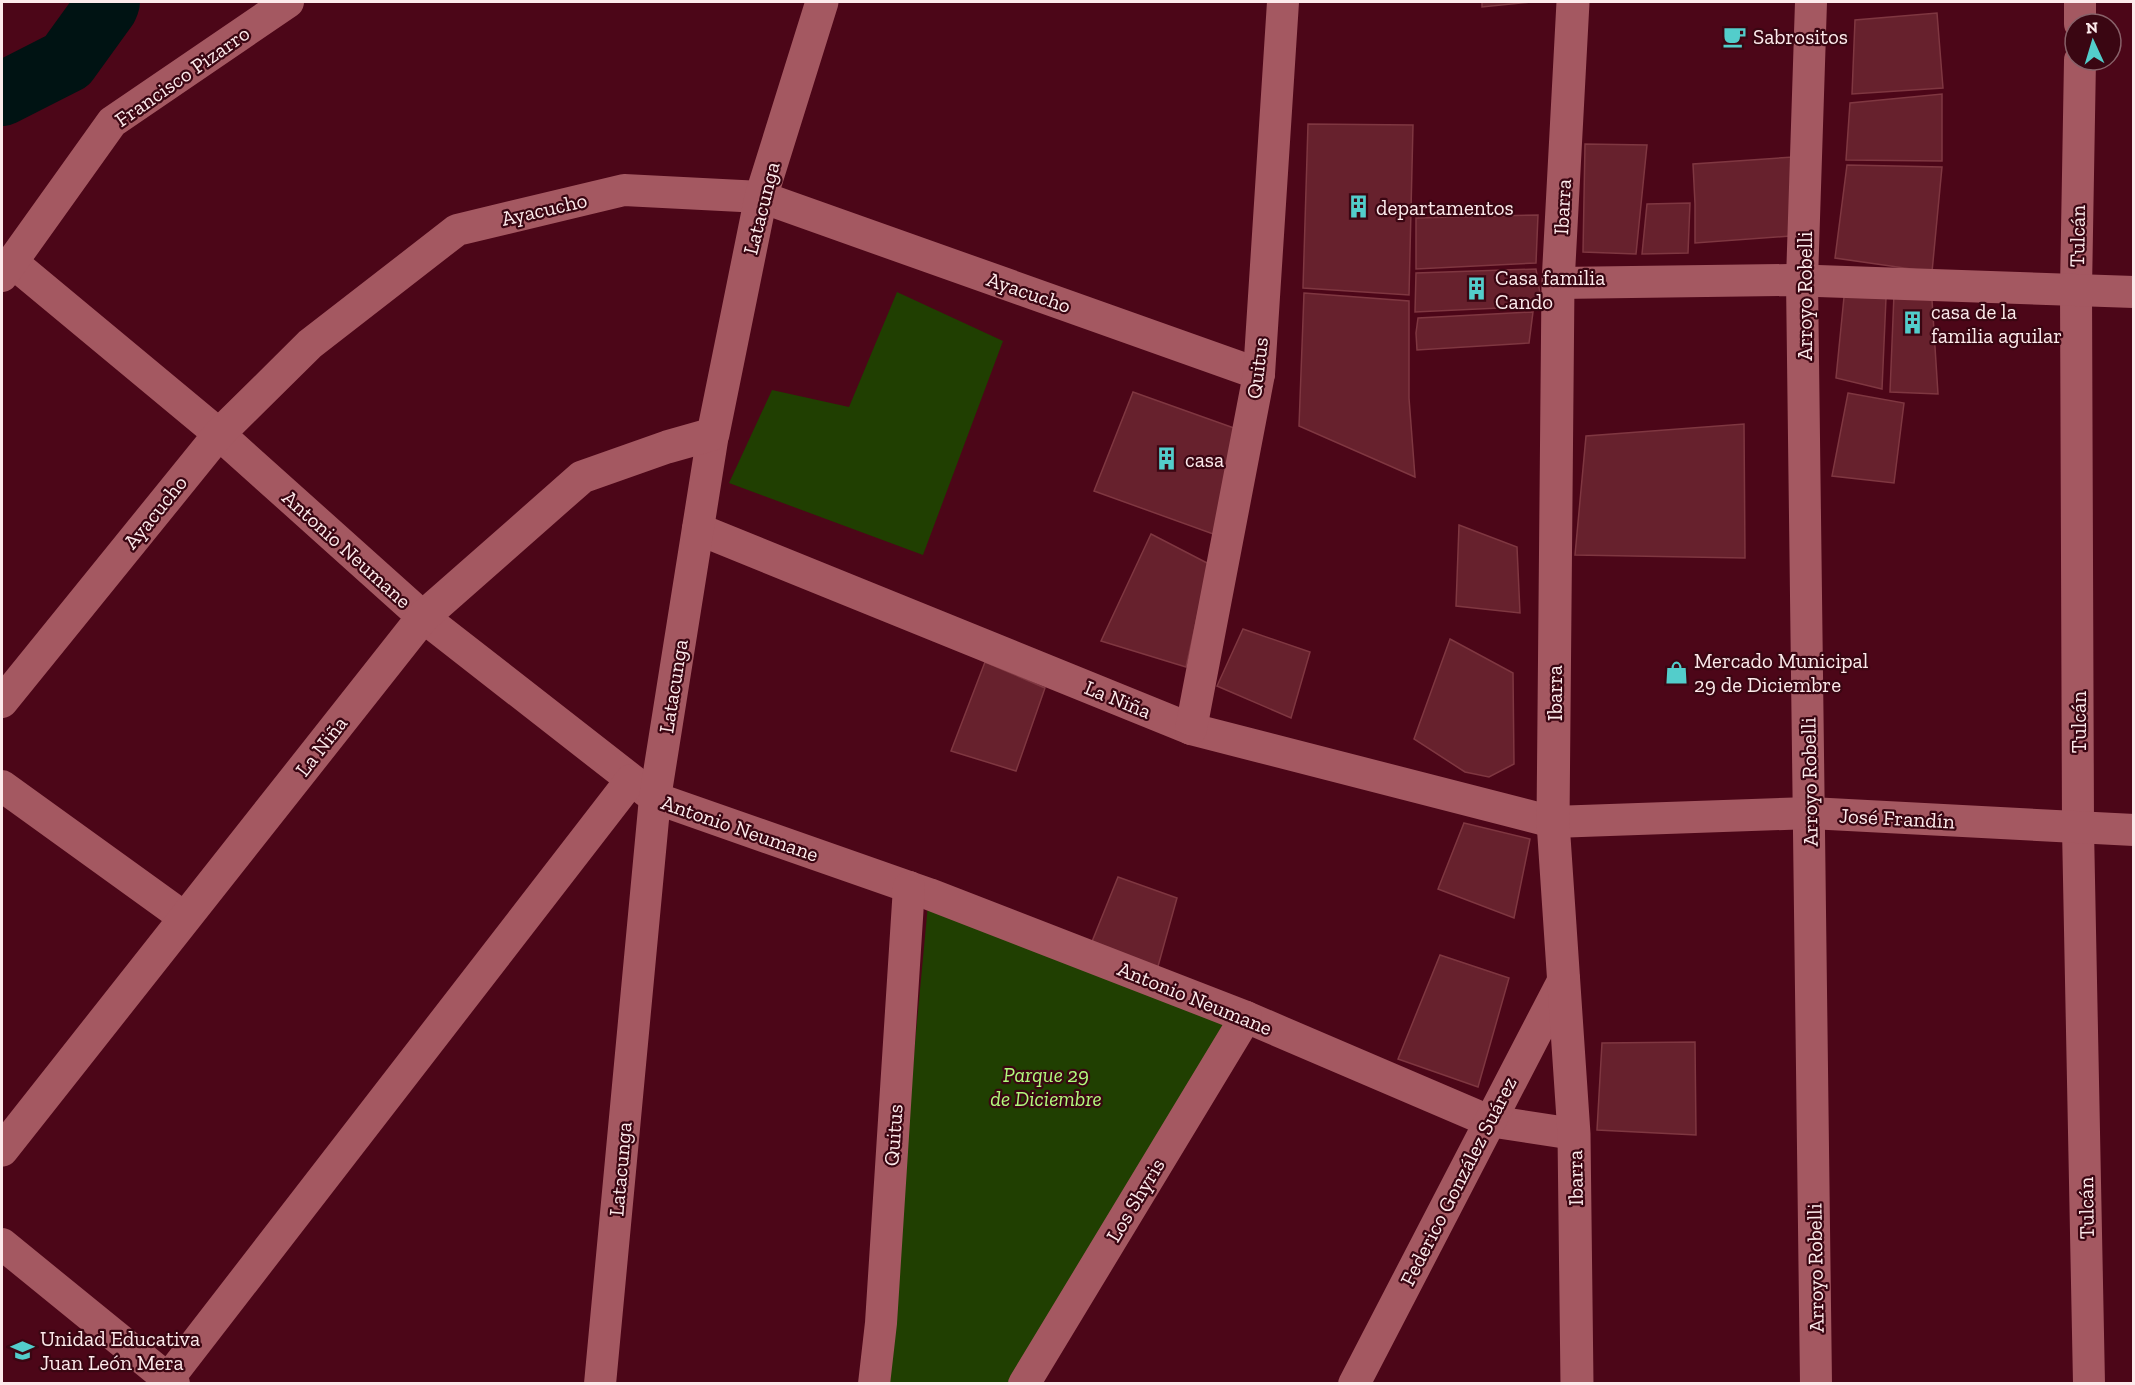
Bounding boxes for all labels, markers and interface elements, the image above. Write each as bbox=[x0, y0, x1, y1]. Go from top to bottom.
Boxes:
north arrow bbox=[2063, 12, 2123, 72]
text: N bbox=[2085, 18, 2099, 37]
street label: Francisco Pizarro bbox=[110, 20, 254, 132]
cafe icon: Sabrositos bbox=[1722, 23, 1748, 49]
place label: Sabrositos bbox=[1753, 24, 1848, 49]
street label: Latacunga bbox=[737, 159, 785, 257]
street label: Ibarra bbox=[1548, 178, 1576, 236]
street label: Ayacucho bbox=[499, 187, 589, 231]
building icon: departamentos bbox=[1345, 194, 1371, 220]
place label: departamentos bbox=[1376, 195, 1514, 220]
street label: Tulcán bbox=[2064, 205, 2090, 267]
street label: Arroyo Robelli bbox=[1792, 231, 1817, 361]
place label: Casa familia Cando bbox=[1495, 265, 1605, 314]
street label: Ayacucho bbox=[984, 266, 1074, 318]
building icon: Casa familia Cando bbox=[1464, 276, 1490, 302]
place label: casa de la familia aguilar bbox=[1931, 299, 2062, 348]
building icon: casa de la familia aguilar bbox=[1900, 310, 1926, 336]
street label: Quitus bbox=[1241, 336, 1273, 400]
building icon: casa bbox=[1154, 446, 1180, 472]
place label: casa bbox=[1185, 447, 1224, 472]
street label: Ayacucho bbox=[118, 470, 192, 554]
street label: Antonio Neumane bbox=[278, 485, 417, 613]
street label: Latacunga bbox=[653, 637, 693, 735]
place label: Mercado Municipal 29 de Diciembre bbox=[1694, 648, 1869, 697]
shop icon: Mercado Municipal 29 de Diciembre bbox=[1663, 659, 1689, 685]
street label: Ibarra bbox=[1542, 665, 1567, 721]
street label: La Niña bbox=[1081, 674, 1155, 724]
street label: Tulcán bbox=[2066, 691, 2091, 753]
street label: La Niña bbox=[290, 711, 352, 781]
street label: Arroyo Robelli bbox=[1795, 717, 1823, 847]
street label: Antonio Neumane bbox=[658, 789, 822, 867]
street label: José Frandín bbox=[1839, 802, 1955, 834]
street label: Antonio Neumane bbox=[1114, 956, 1276, 1040]
park label: Parque 29 de Diciembre bbox=[990, 1062, 1102, 1111]
street label: Federico González Suárez bbox=[1394, 1072, 1522, 1290]
street label: Quitus bbox=[878, 1103, 908, 1167]
street label: Latacunga bbox=[603, 1121, 637, 1217]
street label: Ibarra bbox=[1562, 1150, 1588, 1206]
street label: Los Shyris bbox=[1100, 1154, 1170, 1246]
street label: Tulcán bbox=[2073, 1177, 2099, 1239]
street label: Arroyo Robelli bbox=[1801, 1203, 1829, 1333]
place label: Unidad Educativa Juan León Mera bbox=[40, 1326, 200, 1375]
school or university icon: Unidad Educativa Juan León Mera bbox=[9, 1337, 35, 1363]

